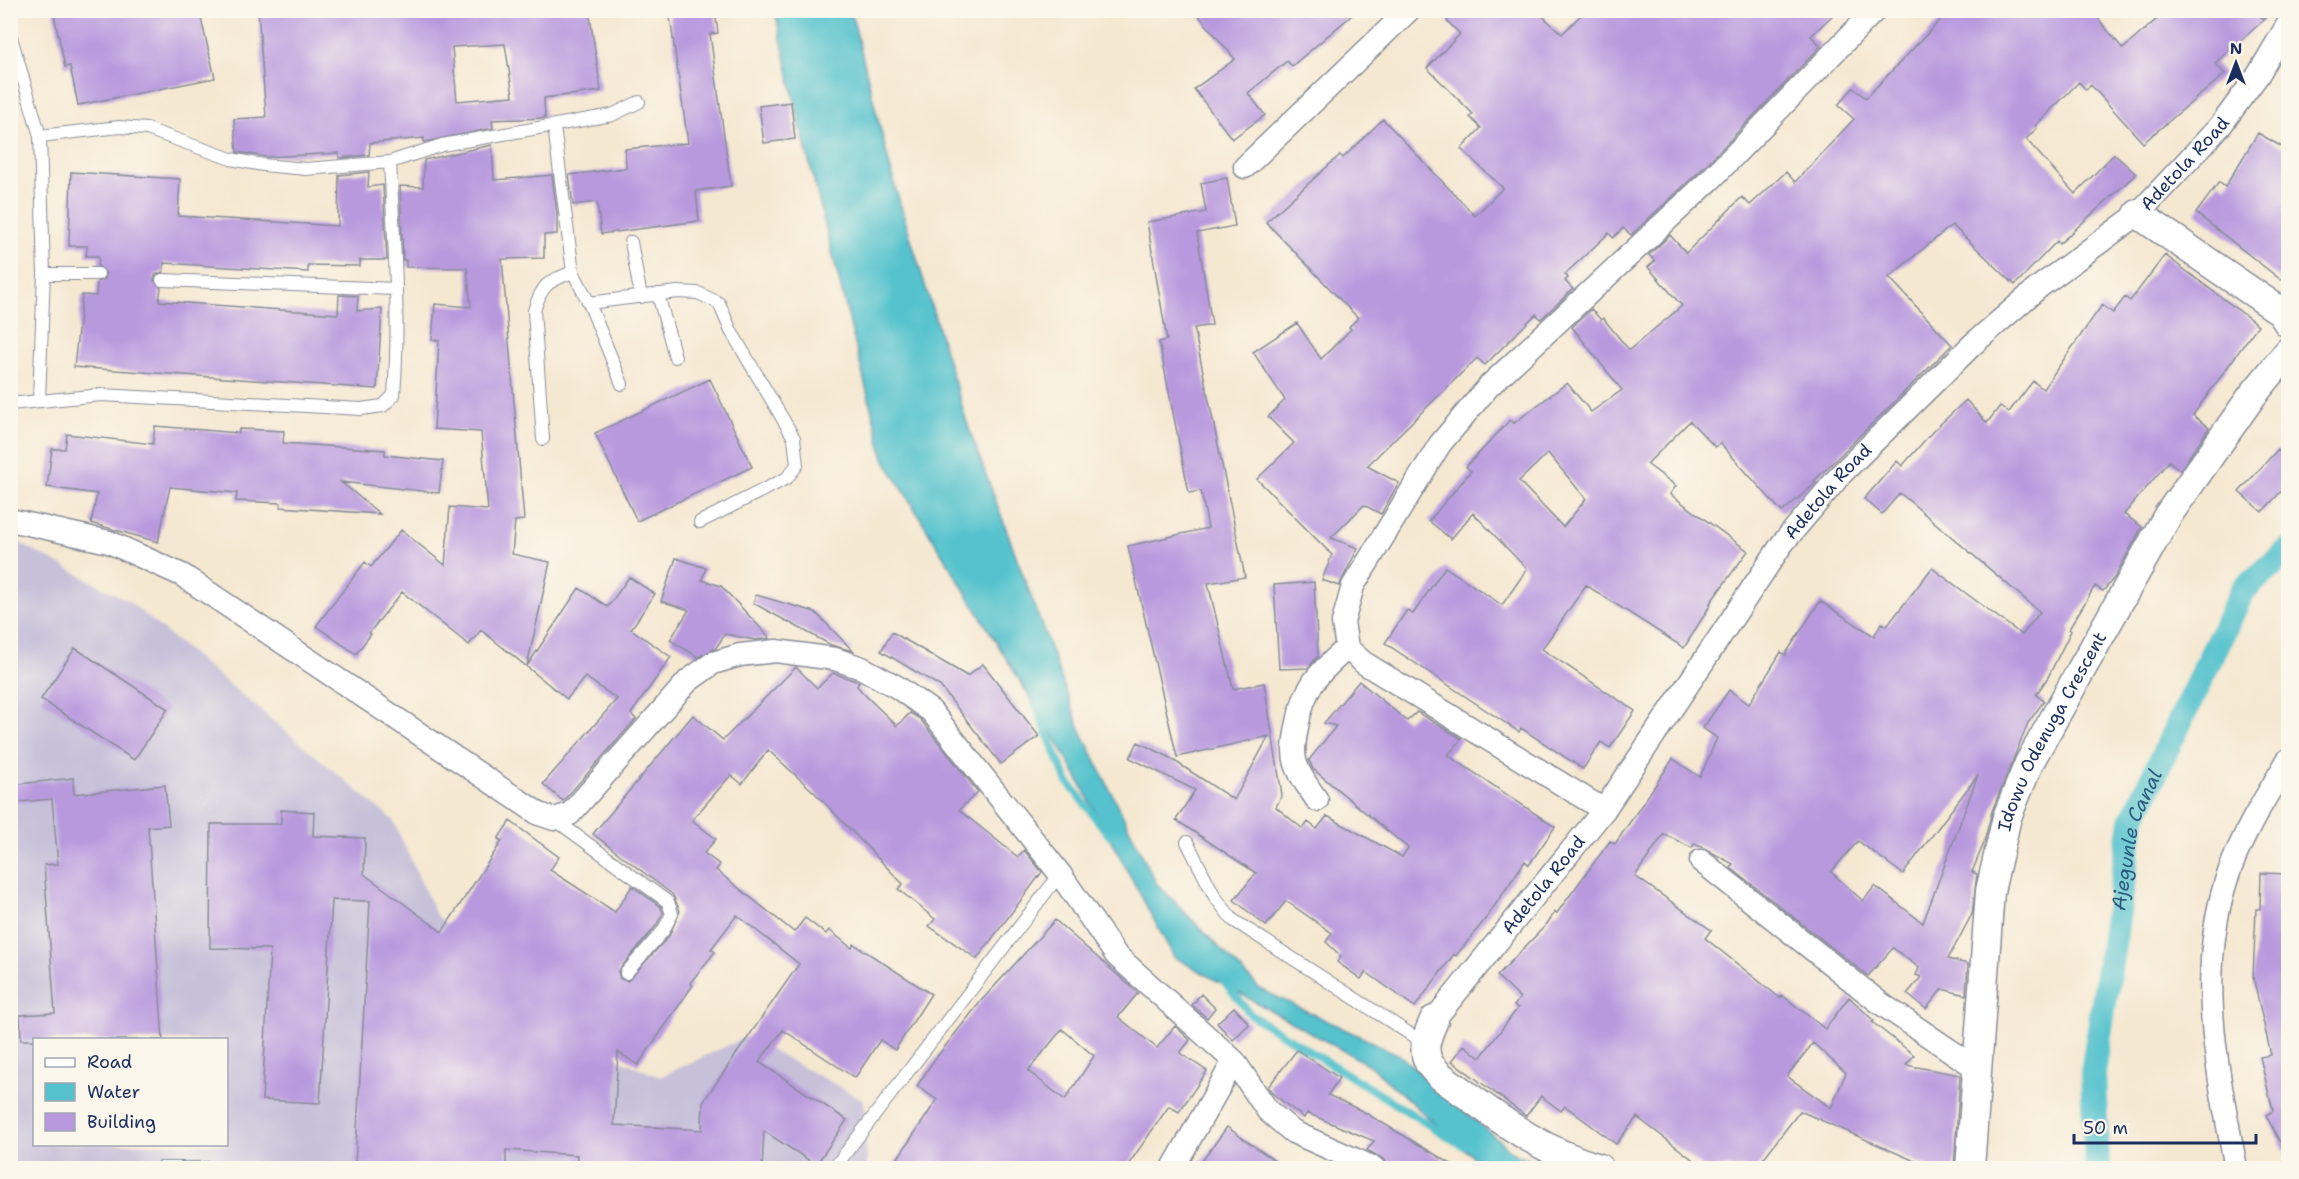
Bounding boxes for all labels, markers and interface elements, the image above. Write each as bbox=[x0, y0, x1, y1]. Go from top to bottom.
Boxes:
north arrow bbox=[2206, 33, 2266, 93]
text: N bbox=[2230, 38, 2242, 59]
street label: Adetola Road bbox=[2135, 112, 2235, 216]
street label: Adetola Road bbox=[1779, 438, 1877, 544]
street label: Idowu Odenuga Crescent bbox=[1992, 627, 2112, 834]
water label: Ajegunle Canal bbox=[2105, 765, 2168, 912]
street label: Adetola Road bbox=[1496, 830, 1591, 939]
legend bbox=[33, 1038, 228, 1146]
text: Road bbox=[87, 1050, 132, 1074]
text: Water bbox=[87, 1080, 140, 1104]
scale bar bbox=[2074, 1107, 2256, 1145]
text: Building bbox=[87, 1110, 156, 1134]
text: 50 m bbox=[2083, 1116, 2128, 1140]

